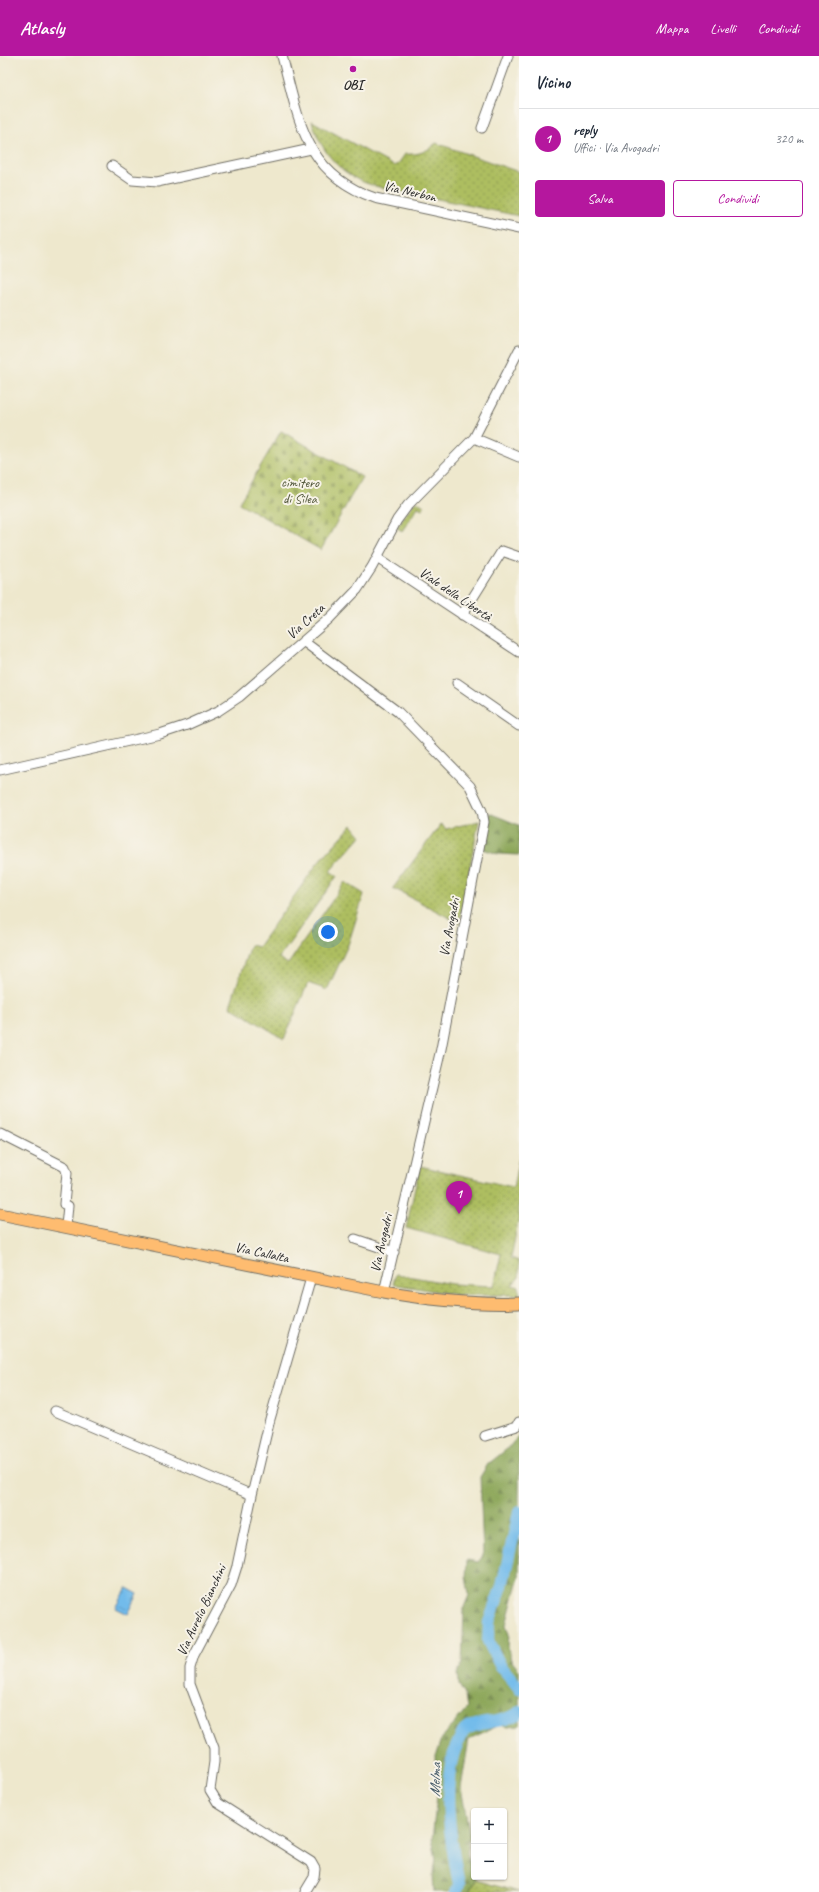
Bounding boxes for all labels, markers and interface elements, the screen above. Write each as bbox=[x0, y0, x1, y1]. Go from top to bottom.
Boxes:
text: Atlasly bbox=[20, 16, 64, 40]
text: Mappa bbox=[656, 20, 688, 37]
text: Livelli bbox=[710, 20, 736, 37]
text: Condividi bbox=[758, 20, 799, 37]
marker: OBI bbox=[348, 64, 358, 74]
text: Vicino bbox=[535, 72, 570, 93]
place label: OBI bbox=[343, 76, 366, 93]
text: reply bbox=[573, 121, 597, 140]
text: 1 bbox=[545, 131, 551, 147]
text: 320 m bbox=[775, 131, 803, 147]
text: Uffici · Via Avogadri bbox=[573, 140, 659, 156]
street label: Via Nerbon bbox=[382, 177, 438, 206]
button: Salva bbox=[535, 180, 665, 217]
button: Condividi bbox=[673, 180, 803, 217]
park label: cimitero di Silea bbox=[281, 474, 320, 507]
street label: Viale della Libertà bbox=[416, 564, 496, 625]
street label: Via Creta bbox=[283, 599, 329, 643]
street label: Via Avogadri bbox=[435, 894, 464, 958]
your location bbox=[318, 922, 338, 942]
pin: 1 bbox=[446, 1181, 472, 1214]
street label: Via Avogadri bbox=[367, 1210, 397, 1274]
street label: Via Callalta bbox=[234, 1239, 292, 1267]
street label: Via Aurelio Bianchini bbox=[173, 1560, 231, 1658]
water label: Melma bbox=[425, 1761, 446, 1797]
map controls bbox=[471, 1808, 507, 1880]
button: + bbox=[471, 1808, 507, 1844]
button: − bbox=[471, 1844, 507, 1880]

